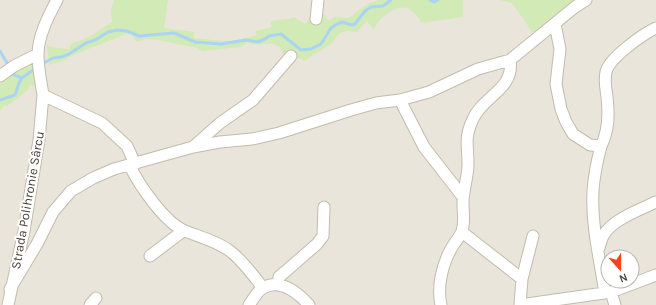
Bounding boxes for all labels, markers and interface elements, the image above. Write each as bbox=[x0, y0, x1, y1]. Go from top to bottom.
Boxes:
street label: Strada Polihronie Sârcu bbox=[8, 130, 47, 270]
north arrow bbox=[600, 249, 640, 289]
text: N bbox=[617, 270, 629, 285]

